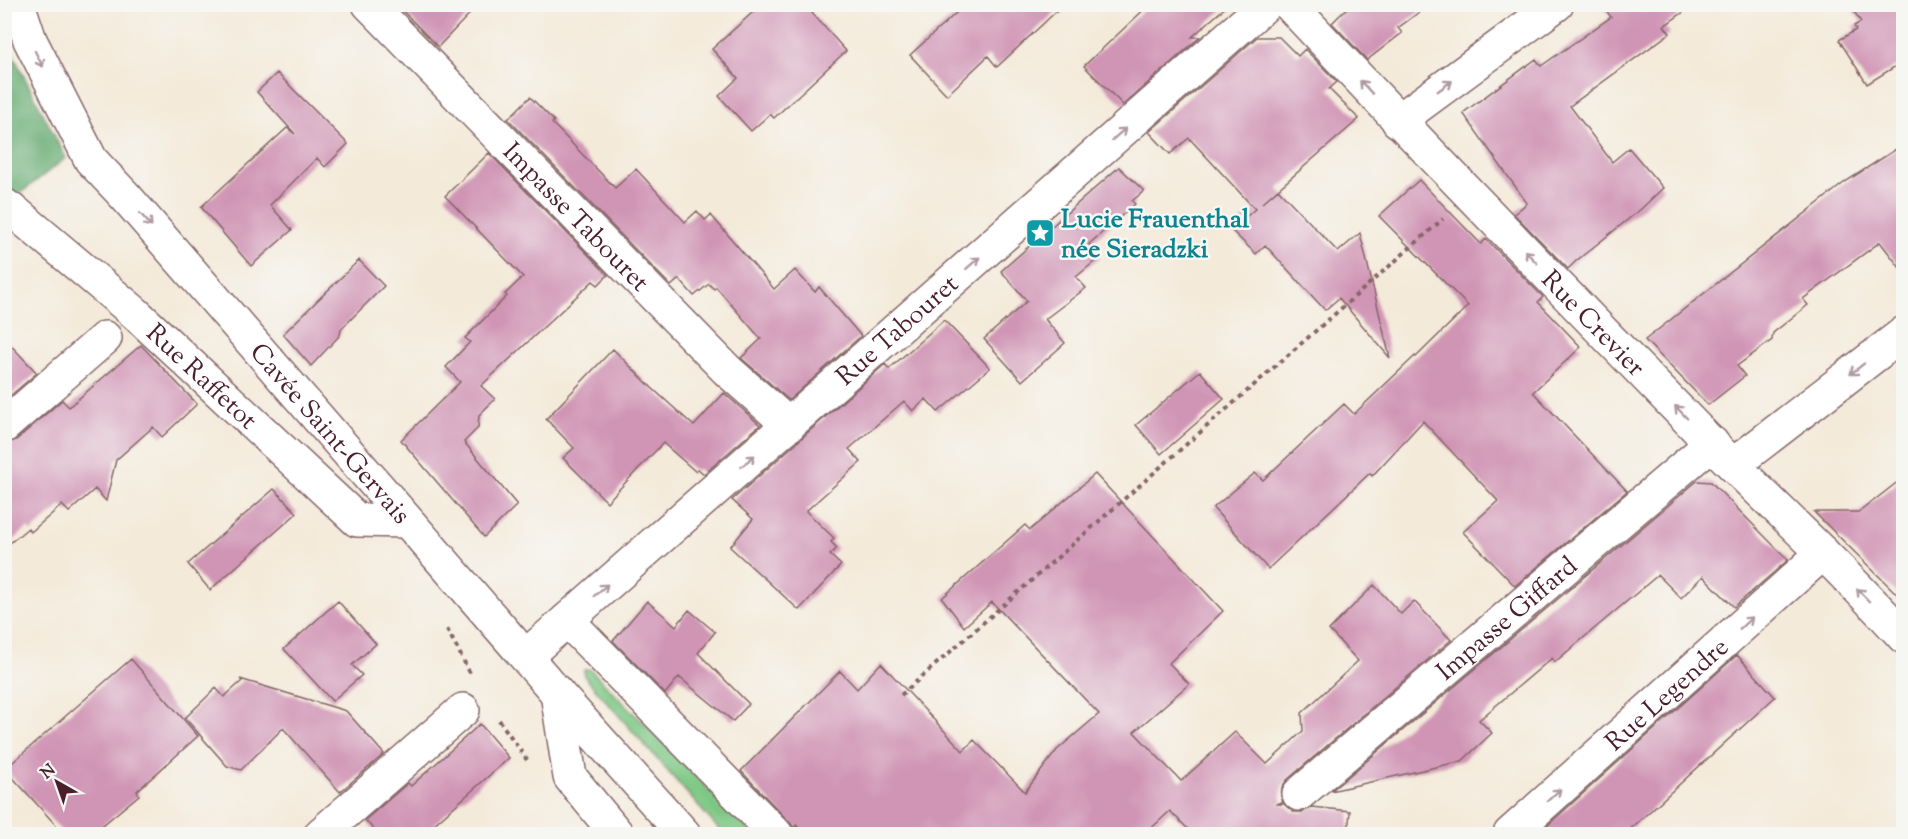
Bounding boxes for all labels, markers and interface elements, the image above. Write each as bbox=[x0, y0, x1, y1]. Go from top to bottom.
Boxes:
one-way arrow bbox=[33, 50, 45, 67]
one-way arrow bbox=[1359, 79, 1373, 94]
one-way arrow bbox=[1437, 80, 1453, 93]
one-way arrow bbox=[1111, 127, 1126, 141]
street label: Impasse Tabouret bbox=[493, 135, 657, 301]
place label: Lucie Frauenthal née Sieradzki bbox=[1061, 202, 1250, 269]
one-way arrow bbox=[139, 212, 153, 227]
place icon: Lucie Frauenthal née Sieradzki bbox=[1024, 217, 1056, 249]
one-way arrow bbox=[1524, 249, 1538, 264]
one-way arrow bbox=[965, 256, 980, 270]
street label: Rue Crevier bbox=[1532, 263, 1653, 386]
street label: Rue Tabouret bbox=[829, 267, 968, 396]
street label: Rue Raffetot bbox=[137, 316, 265, 439]
street label: Cavée Saint-Gervais bbox=[240, 336, 418, 533]
one-way arrow bbox=[1850, 363, 1866, 376]
one-way arrow bbox=[1674, 404, 1689, 419]
one-way arrow bbox=[740, 454, 755, 468]
street label: Impasse Giffard bbox=[1429, 549, 1587, 690]
one-way arrow bbox=[593, 583, 608, 597]
one-way arrow bbox=[1856, 587, 1870, 602]
one-way arrow bbox=[1738, 616, 1753, 630]
street label: Rue Legendre bbox=[1598, 630, 1738, 761]
north arrow bbox=[27, 752, 87, 812]
text: N bbox=[37, 759, 61, 785]
one-way arrow bbox=[1546, 788, 1561, 802]

